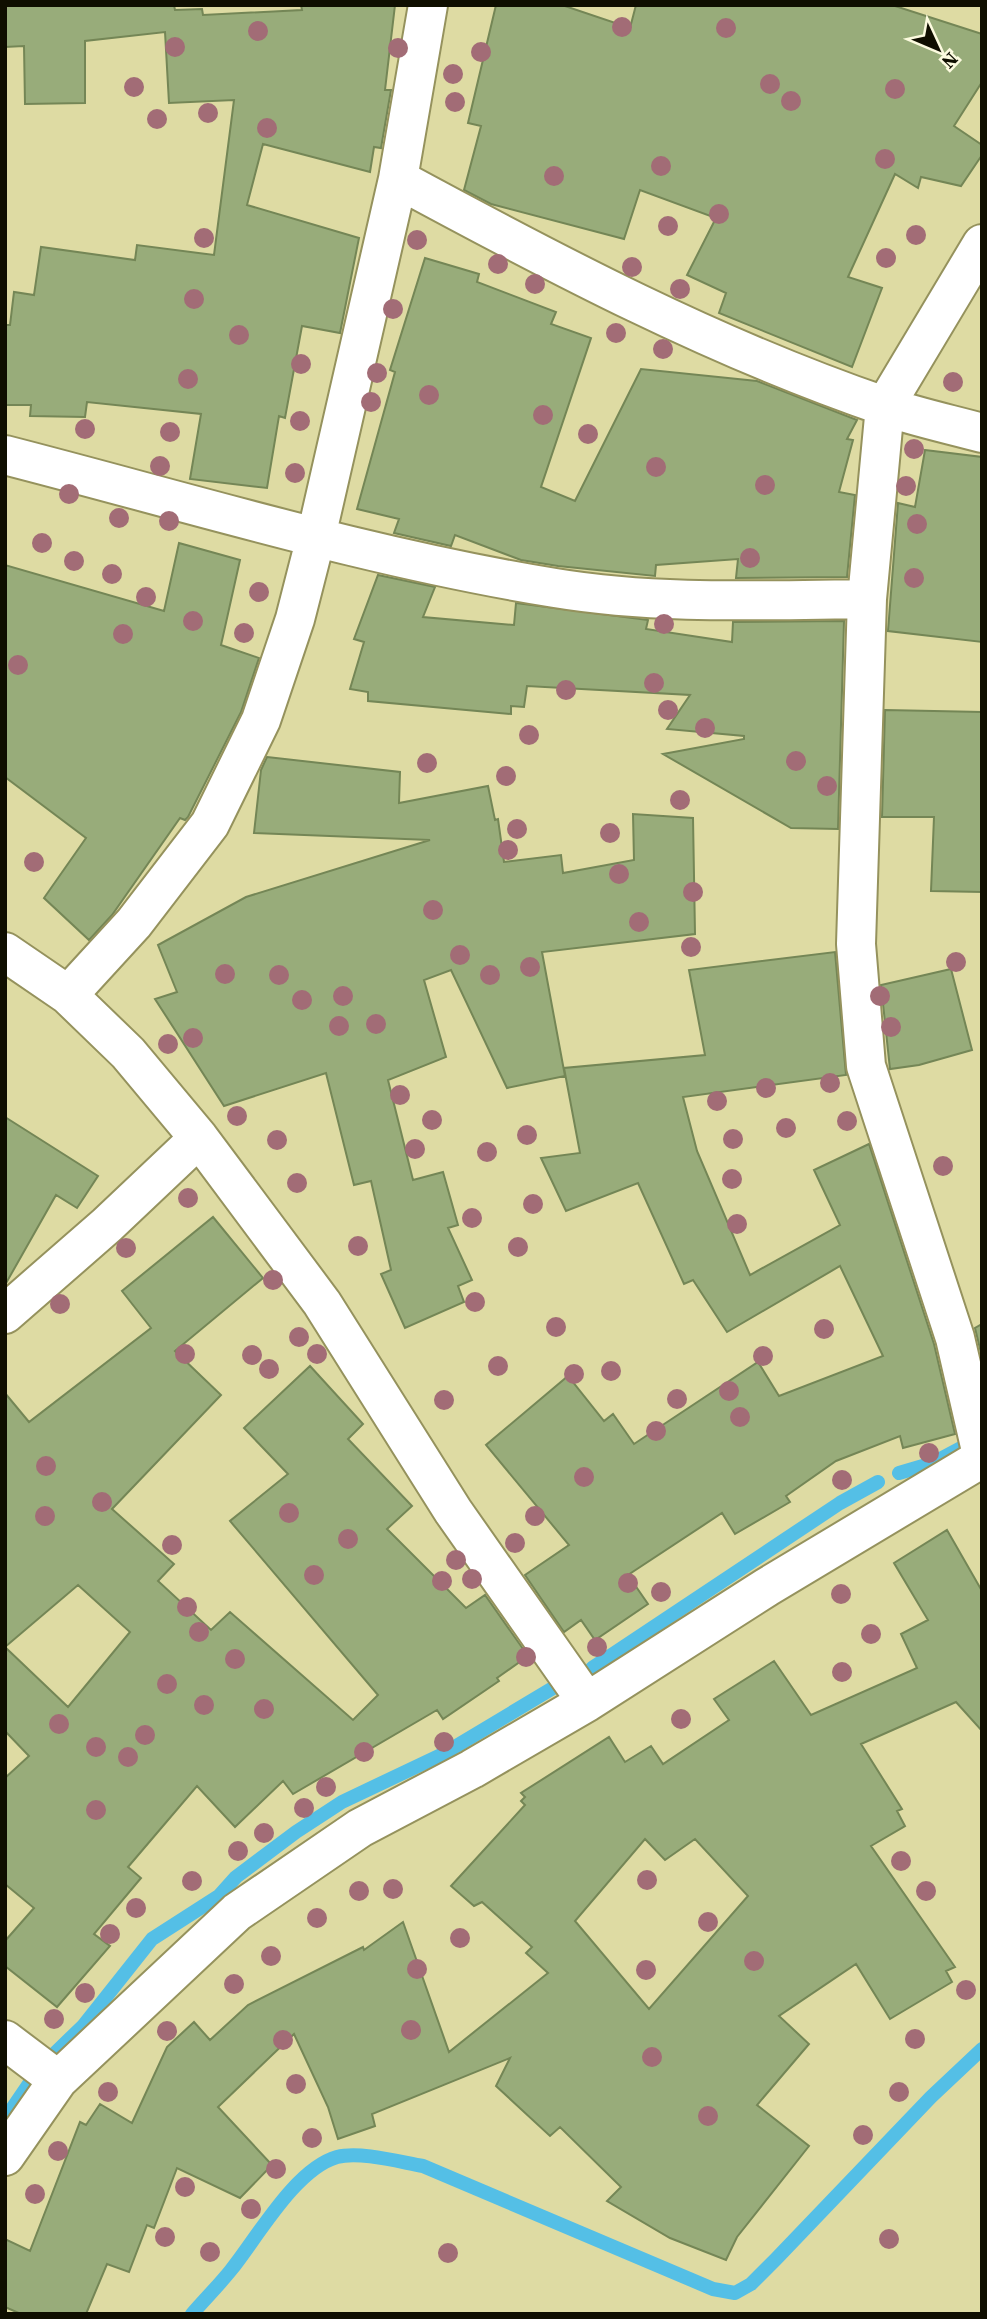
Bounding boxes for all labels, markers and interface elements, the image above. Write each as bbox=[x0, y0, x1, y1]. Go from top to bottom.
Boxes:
north arrow bbox=[903, 14, 973, 84]
text: N bbox=[936, 47, 964, 75]

